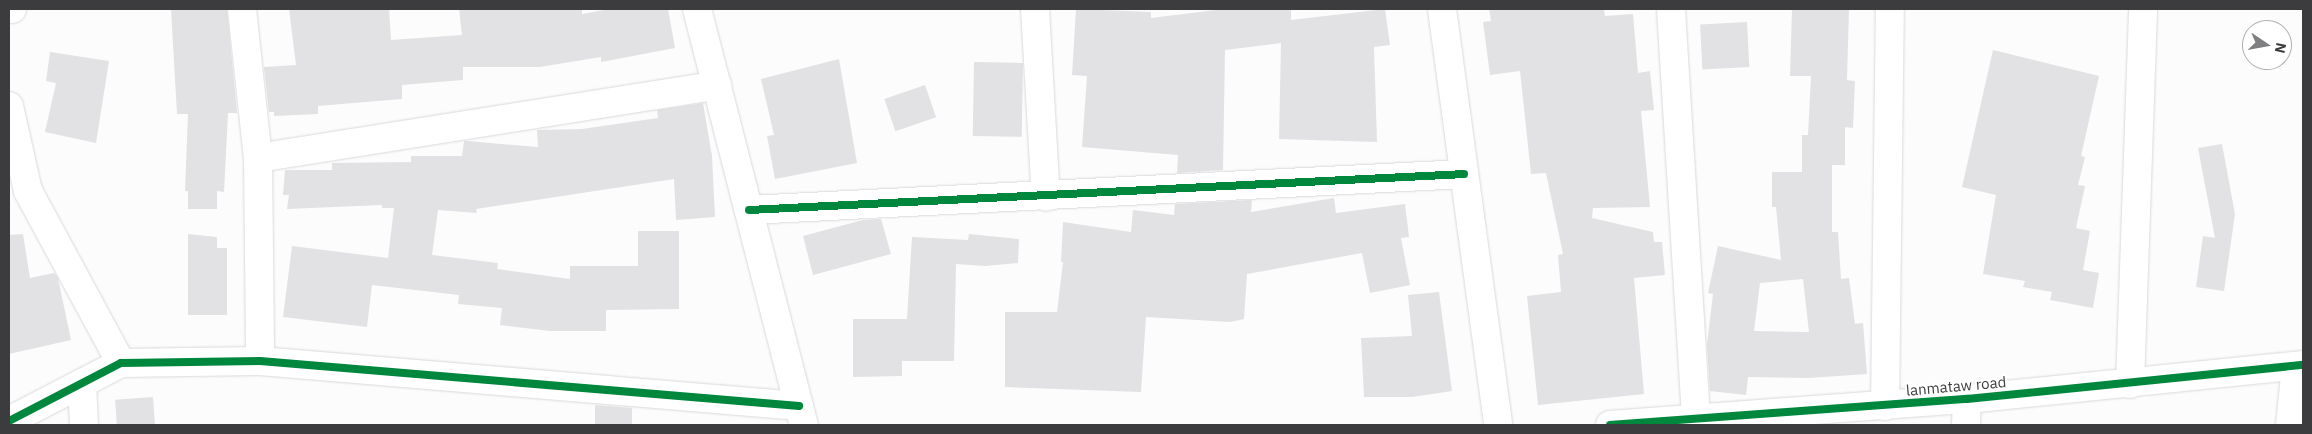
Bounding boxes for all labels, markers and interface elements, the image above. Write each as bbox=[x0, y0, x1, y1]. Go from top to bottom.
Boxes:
north arrow bbox=[2242, 20, 2292, 70]
text: N bbox=[2271, 41, 2291, 55]
street label: lanmataw road bbox=[1905, 373, 2007, 399]

